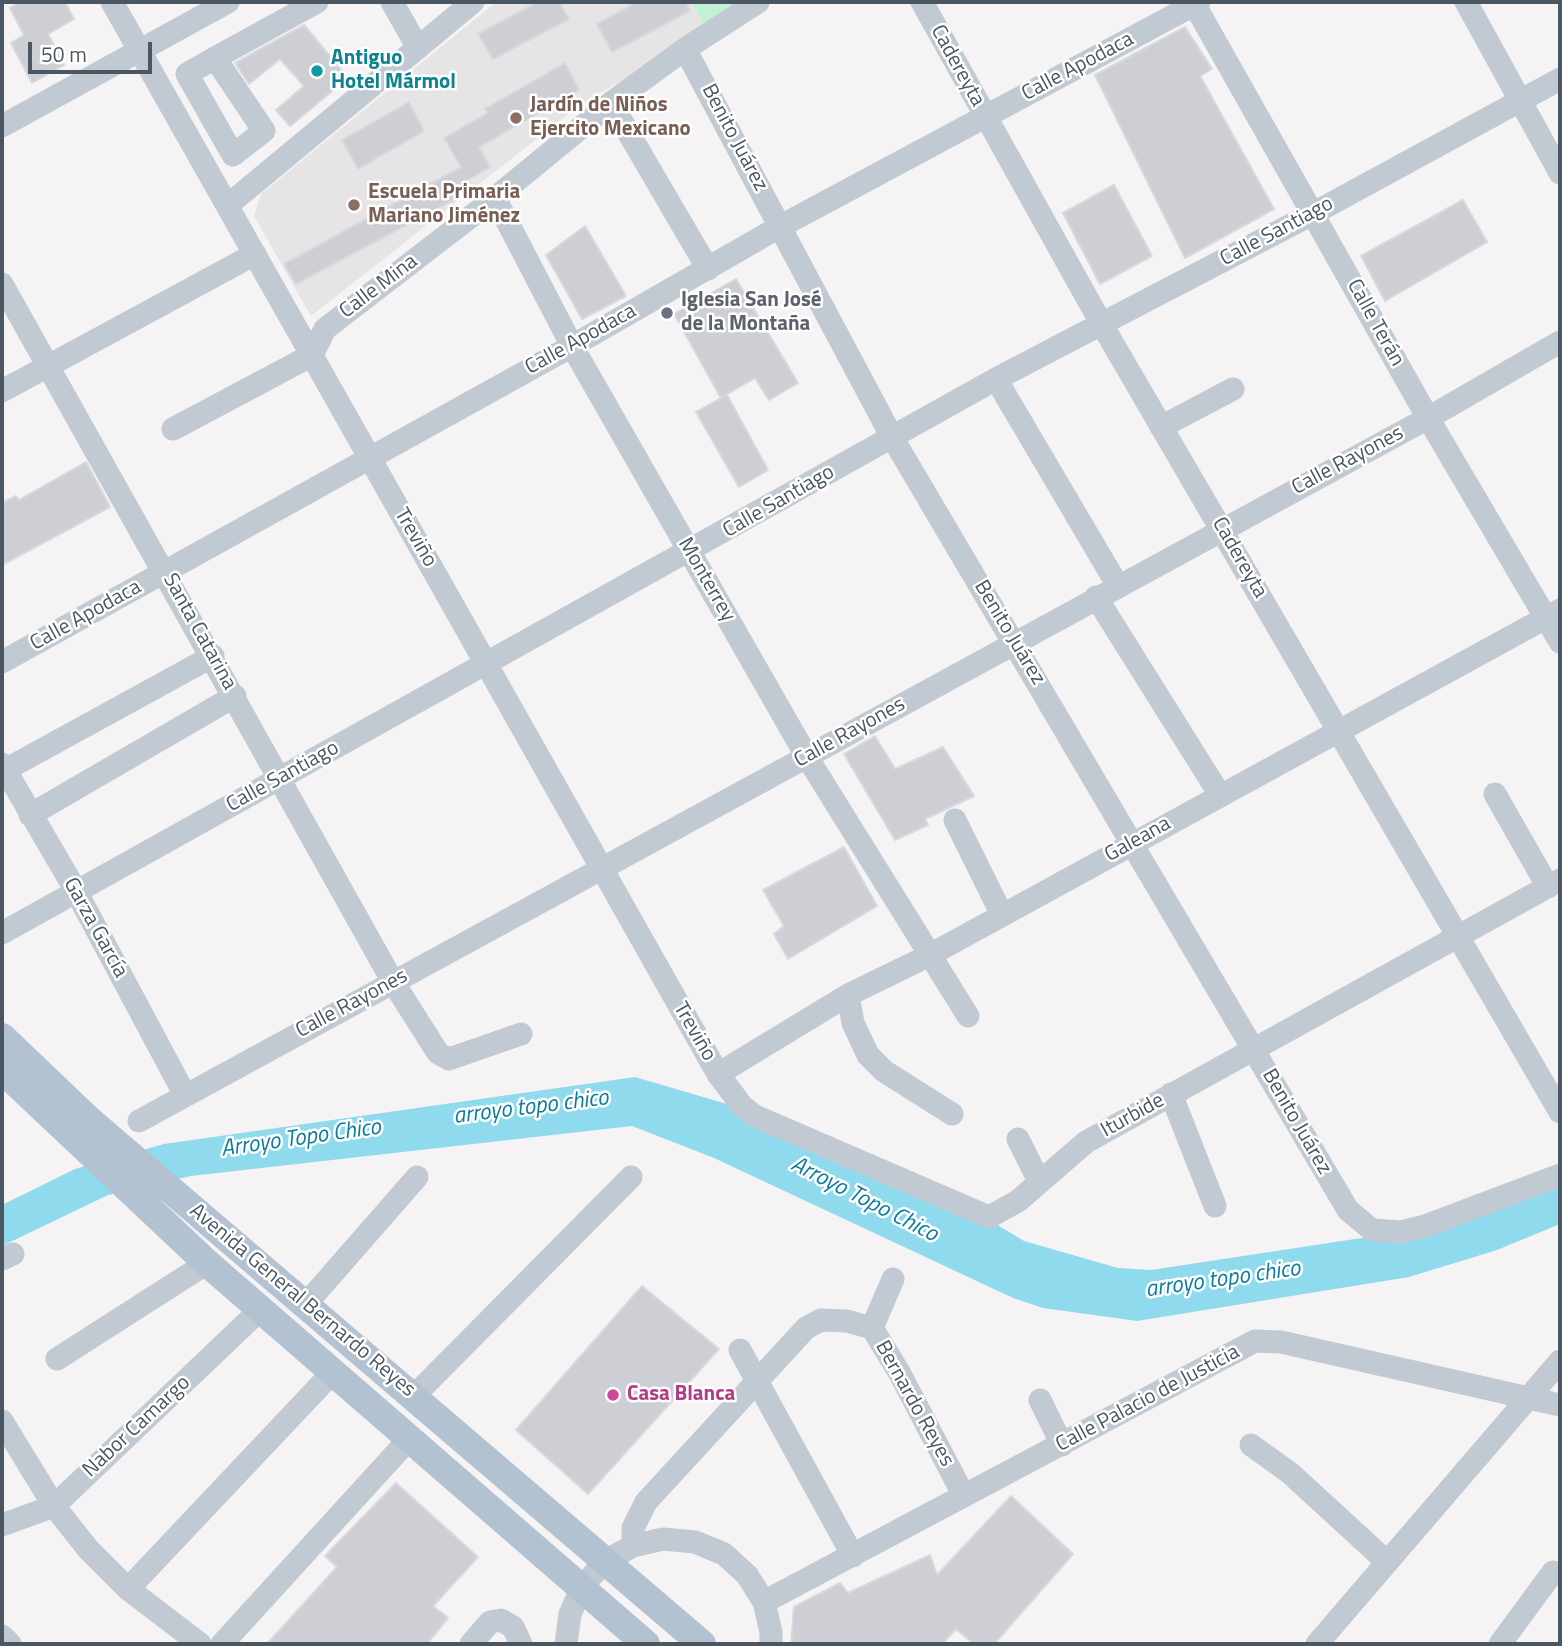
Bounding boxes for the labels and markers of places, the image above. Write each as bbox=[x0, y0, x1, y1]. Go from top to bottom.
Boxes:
place label: Antiguo Hotel Mármol bbox=[331, 46, 456, 96]
marker: Antiguo Hotel Mármol bbox=[309, 63, 325, 79]
place label: Jardín de Niños Ejercito Mexicano bbox=[530, 93, 691, 143]
marker: Jardín de Niños Ejercito Mexicano bbox=[508, 110, 524, 126]
place label: Escuela Primaria Mariano Jiménez bbox=[368, 180, 520, 230]
marker: Escuela Primaria Mariano Jiménez bbox=[346, 197, 362, 213]
place label: Iglesia San José de la Montaña bbox=[681, 288, 822, 338]
marker: Iglesia San José de la Montaña bbox=[659, 305, 675, 321]
place label: Casa Blanca bbox=[627, 1382, 735, 1408]
marker: Casa Blanca bbox=[605, 1387, 621, 1403]

